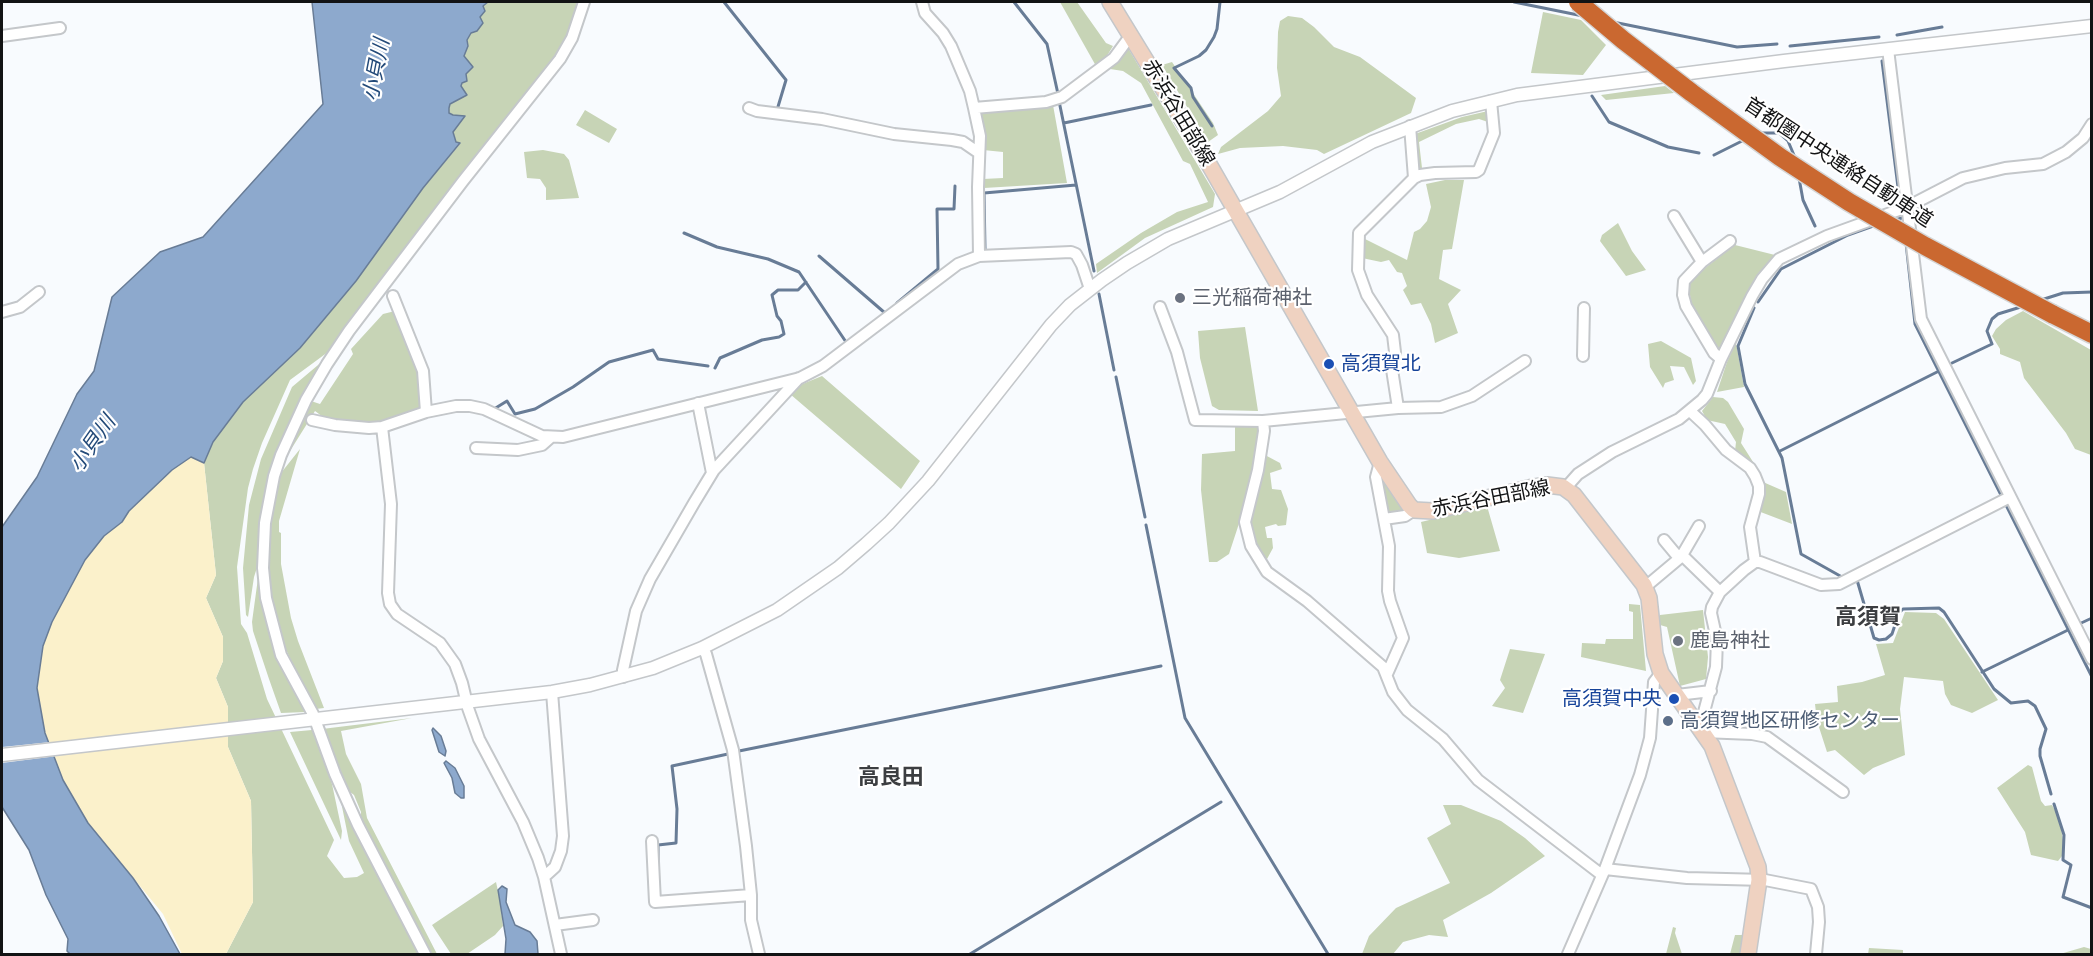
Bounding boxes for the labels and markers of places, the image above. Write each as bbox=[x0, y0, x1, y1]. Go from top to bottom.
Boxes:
place label: 三光稲荷神社 bbox=[1192, 286, 1312, 310]
marker: 三光稲荷神社 bbox=[1173, 291, 1187, 305]
place label: 高須賀北 bbox=[1341, 352, 1421, 376]
marker: 高須賀北 bbox=[1322, 357, 1336, 371]
place label: 鹿島神社 bbox=[1690, 629, 1770, 653]
marker: 鹿島神社 bbox=[1671, 634, 1685, 648]
place label: 高須賀中央 bbox=[1562, 687, 1662, 711]
marker: 高須賀中央 bbox=[1667, 692, 1681, 706]
place label: 高須賀地区研修センター bbox=[1680, 709, 1900, 733]
marker: 高須賀地区研修センター bbox=[1661, 714, 1675, 728]

